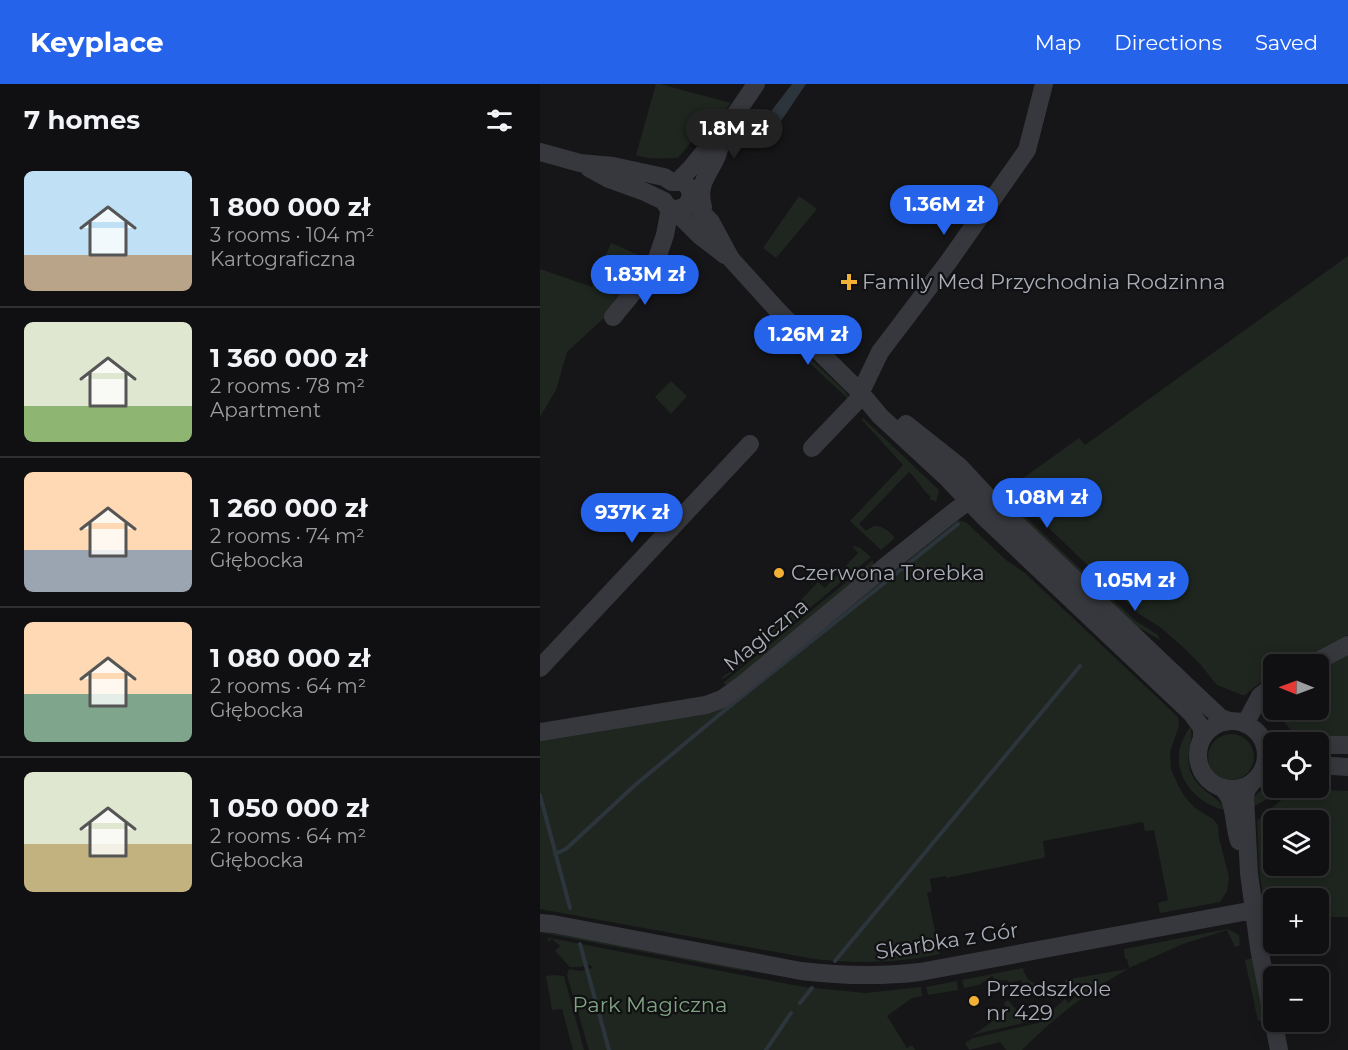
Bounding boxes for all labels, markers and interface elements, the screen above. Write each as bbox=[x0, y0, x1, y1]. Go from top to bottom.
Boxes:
text: Keyplace bbox=[30, 25, 164, 59]
text: Map bbox=[1035, 30, 1081, 55]
text: Directions bbox=[1114, 30, 1222, 55]
text: Saved bbox=[1255, 30, 1318, 55]
text: 7 homes bbox=[24, 104, 140, 136]
icon: filters bbox=[483, 104, 516, 137]
pin: 1.8M zł bbox=[679, 109, 789, 160]
text: 1.8M zł bbox=[700, 116, 768, 140]
pin: 1.36M zł bbox=[882, 185, 1006, 236]
text: 1 800 000 zł bbox=[210, 191, 370, 223]
text: 1.36M zł bbox=[904, 192, 984, 216]
icon: home bbox=[72, 195, 144, 267]
text: 3 rooms · 104 m² bbox=[210, 223, 375, 247]
text: Kartograficzna bbox=[210, 247, 356, 271]
pin: 1.83M zł bbox=[583, 255, 707, 306]
text: 1.83M zł bbox=[605, 262, 685, 286]
place label: Family Med Przychodnia Rodzinna bbox=[862, 269, 1225, 294]
marker: Family Med Przychodnia Rodzinna bbox=[840, 273, 858, 291]
pin: 1.26M zł bbox=[746, 315, 870, 366]
text: 1.26M zł bbox=[768, 322, 848, 346]
text: 1 360 000 zł bbox=[210, 342, 367, 374]
icon: home bbox=[72, 346, 144, 418]
text: 2 rooms · 78 m² bbox=[210, 374, 365, 398]
text: Apartment bbox=[210, 398, 321, 422]
pin: 1.08M zł bbox=[985, 478, 1109, 529]
text: 1.08M zł bbox=[1006, 485, 1088, 509]
text: 1 260 000 zł bbox=[210, 492, 367, 524]
pin: 937K zł bbox=[577, 493, 687, 544]
icon: home bbox=[72, 496, 144, 568]
text: 937K zł bbox=[595, 500, 669, 524]
text: 2 rooms · 74 m² bbox=[210, 524, 365, 548]
text: Głębocka bbox=[210, 548, 304, 572]
place label: Czerwona Torebka bbox=[791, 560, 985, 585]
pin: 1.05M zł bbox=[1073, 561, 1197, 612]
marker: Czerwona Torebka bbox=[772, 566, 786, 580]
text: 1.05M zł bbox=[1095, 568, 1175, 592]
street label: Magiczna bbox=[718, 593, 813, 676]
text: 1 080 000 zł bbox=[210, 642, 370, 674]
icon: home bbox=[72, 646, 144, 718]
north arrow bbox=[1263, 654, 1329, 720]
map controls bbox=[1263, 654, 1329, 1032]
text: 2 rooms · 64 m² bbox=[210, 674, 366, 698]
text: Głębocka bbox=[210, 698, 304, 722]
button: locate bbox=[1263, 732, 1329, 798]
text: 1 050 000 zł bbox=[210, 792, 369, 824]
icon: home bbox=[72, 796, 144, 868]
button: layers bbox=[1263, 810, 1329, 876]
text: 2 rooms · 64 m² bbox=[210, 824, 366, 848]
text: Głębocka bbox=[210, 848, 304, 872]
button: + bbox=[1263, 888, 1329, 954]
street label: Skarbka z Gór bbox=[874, 917, 1020, 964]
button: − bbox=[1263, 966, 1329, 1032]
place label: Przedszkole nr 429 bbox=[986, 976, 1111, 1025]
park label: Park Magiczna bbox=[573, 992, 727, 1017]
marker: Przedszkole nr 429 bbox=[967, 994, 981, 1008]

